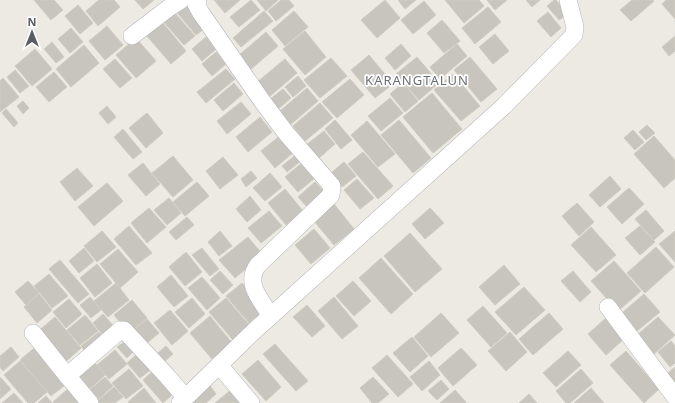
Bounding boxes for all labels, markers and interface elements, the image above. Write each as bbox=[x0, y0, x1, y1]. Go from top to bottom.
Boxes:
north arrow bbox=[12, 12, 52, 52]
text: N bbox=[28, 14, 36, 29]
district label: KARANGTALUN bbox=[365, 71, 469, 89]

